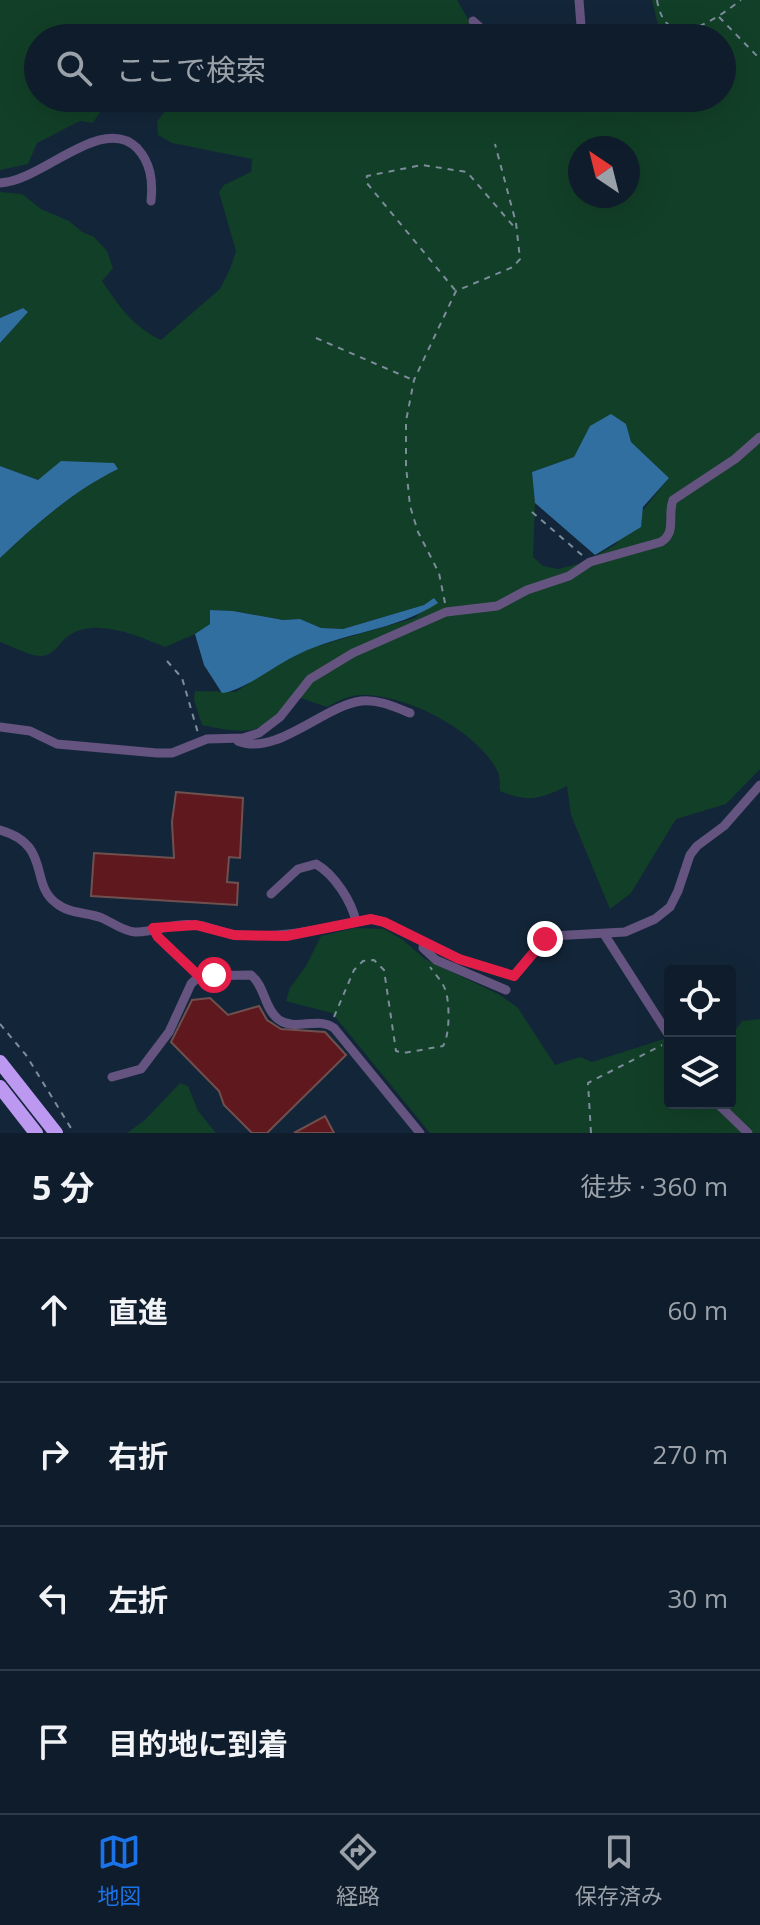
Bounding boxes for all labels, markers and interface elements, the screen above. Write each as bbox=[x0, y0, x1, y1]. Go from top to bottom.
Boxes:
search box bbox=[24, 24, 736, 112]
icon: search bbox=[52, 46, 96, 90]
text: ここで検索 bbox=[116, 49, 266, 90]
north arrow bbox=[568, 136, 640, 208]
route end bbox=[527, 921, 563, 957]
route start bbox=[196, 957, 232, 993]
map controls bbox=[664, 965, 736, 1109]
button: locate bbox=[664, 965, 736, 1037]
button: layers bbox=[664, 1037, 736, 1109]
text: 5 分 bbox=[32, 1164, 94, 1210]
text: 徒歩 · 360 m bbox=[580, 1168, 728, 1204]
icon: ahead bbox=[32, 1288, 76, 1332]
text: 直進 bbox=[108, 1291, 168, 1332]
text: 60 m bbox=[667, 1292, 728, 1328]
icon: right bbox=[32, 1432, 76, 1476]
text: 右折 bbox=[108, 1435, 168, 1476]
text: 270 m bbox=[653, 1436, 728, 1472]
icon: left bbox=[32, 1576, 76, 1620]
text: 左折 bbox=[108, 1579, 168, 1620]
text: 30 m bbox=[667, 1580, 728, 1616]
icon: arrive bbox=[32, 1720, 76, 1764]
text: 目的地に到着 bbox=[108, 1723, 288, 1764]
tab: 地図 bbox=[97, 1830, 141, 1910]
tab: 経路 bbox=[336, 1830, 380, 1910]
tab: 保存済み bbox=[575, 1830, 663, 1910]

